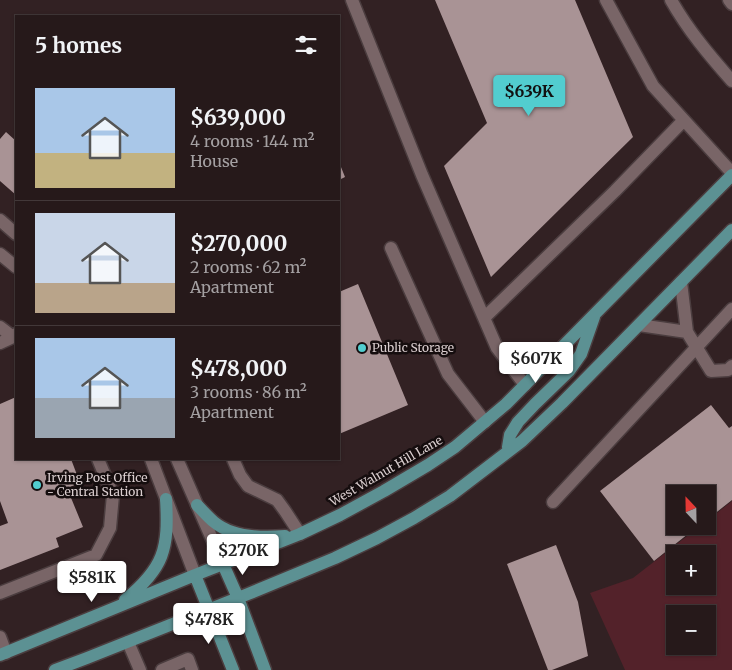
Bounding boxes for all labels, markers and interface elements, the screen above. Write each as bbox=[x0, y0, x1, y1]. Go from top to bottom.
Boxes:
icon: filters bbox=[292, 31, 320, 59]
text: 5 homes bbox=[35, 32, 122, 59]
pin: $639K bbox=[494, 74, 564, 117]
text: $639K bbox=[504, 81, 554, 101]
text: $639,000 bbox=[190, 104, 286, 131]
icon: home bbox=[75, 108, 135, 168]
text: 4 rooms · 144 m² bbox=[190, 131, 314, 151]
text: House bbox=[190, 151, 238, 171]
text: $270,000 bbox=[190, 230, 287, 257]
icon: home bbox=[75, 233, 135, 293]
text: 2 rooms · 62 m² bbox=[190, 257, 307, 277]
text: Apartment bbox=[190, 277, 274, 297]
place label: Public Storage bbox=[372, 340, 454, 355]
marker: Public Storage bbox=[356, 342, 368, 354]
pin: $607K bbox=[501, 342, 571, 384]
text: $607K bbox=[510, 348, 562, 368]
text: $478,000 bbox=[190, 355, 287, 382]
icon: home bbox=[75, 358, 135, 418]
text: 3 rooms · 86 m² bbox=[190, 382, 307, 402]
text: Apartment bbox=[190, 402, 274, 422]
street label: West Walnut Hill Lane bbox=[326, 432, 445, 509]
place label: Irving Post Office - Central Station bbox=[47, 470, 148, 499]
marker: Irving Post Office - Central Station bbox=[31, 479, 43, 491]
north arrow bbox=[666, 485, 716, 535]
map controls bbox=[666, 485, 716, 655]
pin: $270K bbox=[208, 534, 278, 576]
text: $270K bbox=[218, 540, 268, 560]
button: + bbox=[666, 545, 716, 595]
pin: $581K bbox=[57, 560, 127, 603]
text: $581K bbox=[68, 567, 116, 587]
pin: $478K bbox=[174, 602, 244, 645]
button: − bbox=[666, 605, 716, 655]
text: $478K bbox=[184, 609, 234, 629]

